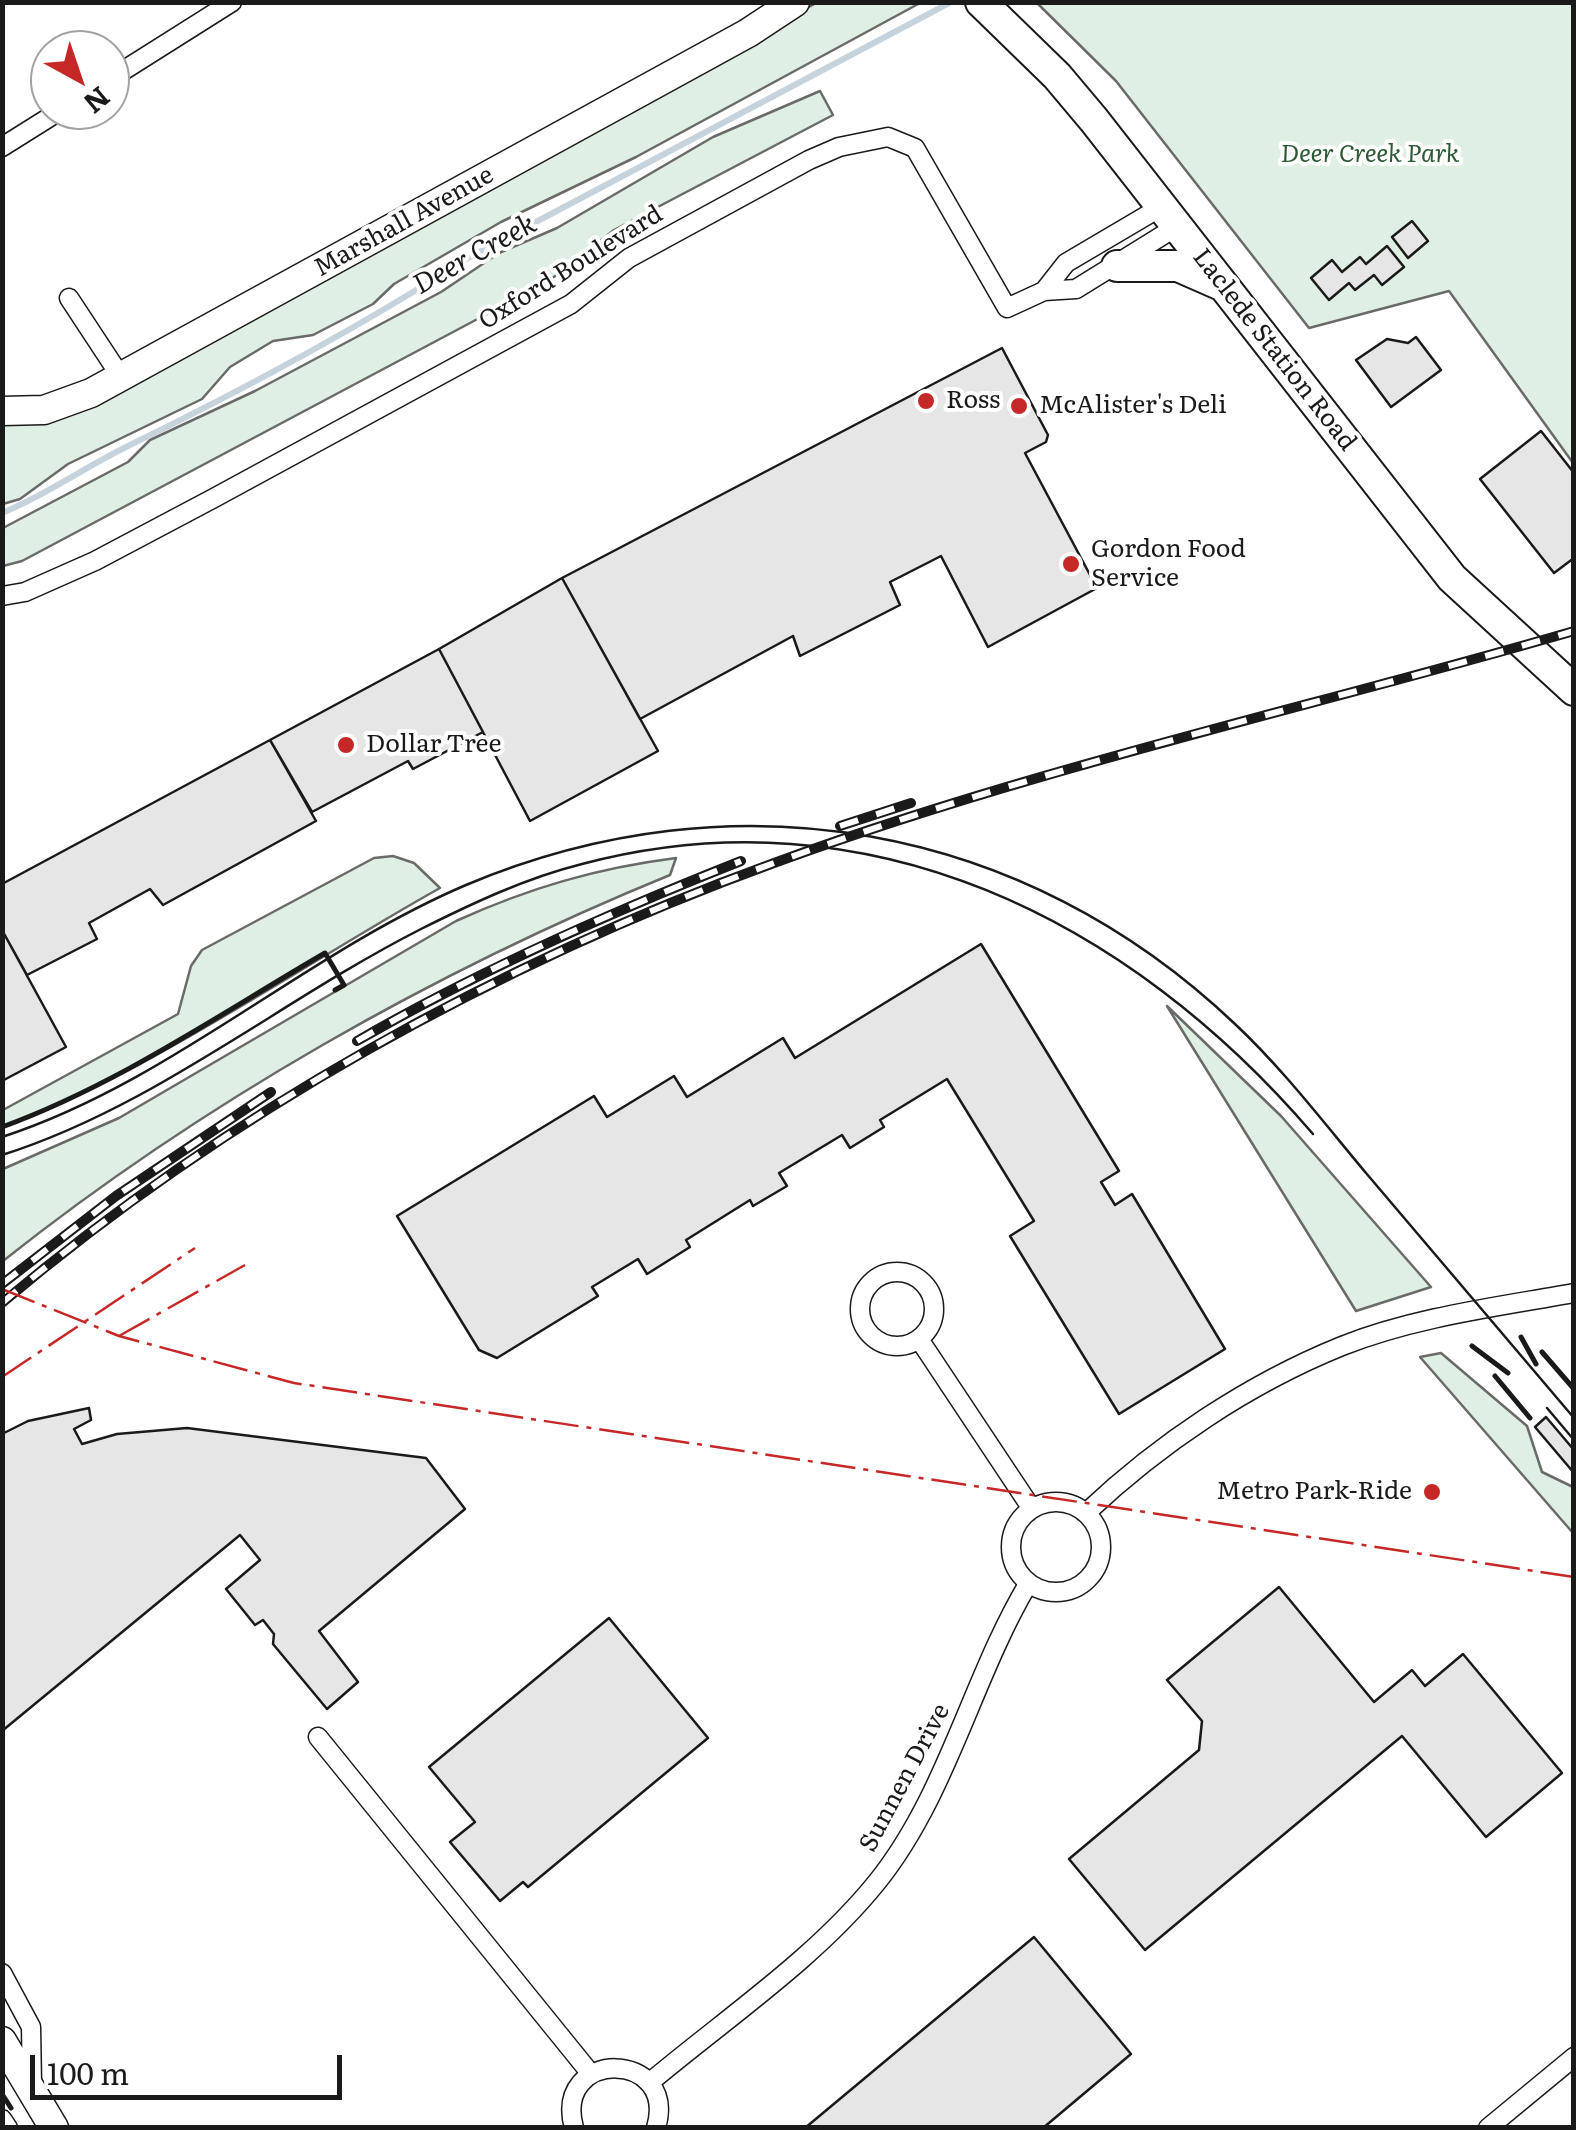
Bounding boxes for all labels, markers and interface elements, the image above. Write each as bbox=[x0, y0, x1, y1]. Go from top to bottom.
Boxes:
north arrow bbox=[30, 30, 130, 130]
text: N bbox=[75, 78, 120, 125]
park label: Deer Creek Park bbox=[1281, 140, 1459, 170]
street label: Marshall Avenue bbox=[309, 160, 499, 284]
street label: Oxford Boulevard bbox=[474, 199, 668, 337]
water label: Deer Creek bbox=[408, 207, 542, 303]
street label: Laclede Station Road bbox=[1186, 243, 1362, 457]
place label: Ross bbox=[946, 386, 1000, 416]
marker: Ross bbox=[915, 390, 937, 412]
place label: McAlister's Deli bbox=[1039, 391, 1227, 421]
marker: McAlister's Deli bbox=[1008, 395, 1030, 417]
place label: Gordon Food Service bbox=[1091, 535, 1246, 594]
marker: Gordon Food Service bbox=[1060, 553, 1082, 575]
place label: Dollar Tree bbox=[366, 730, 502, 760]
marker: Dollar Tree bbox=[335, 734, 357, 756]
place label: Metro Park-Ride bbox=[1216, 1477, 1412, 1507]
marker: Metro Park-Ride bbox=[1421, 1481, 1443, 1503]
street label: Sunnen Drive bbox=[853, 1699, 957, 1857]
scale bar bbox=[35, 2035, 348, 2097]
text: 100 m bbox=[47, 2050, 129, 2094]

